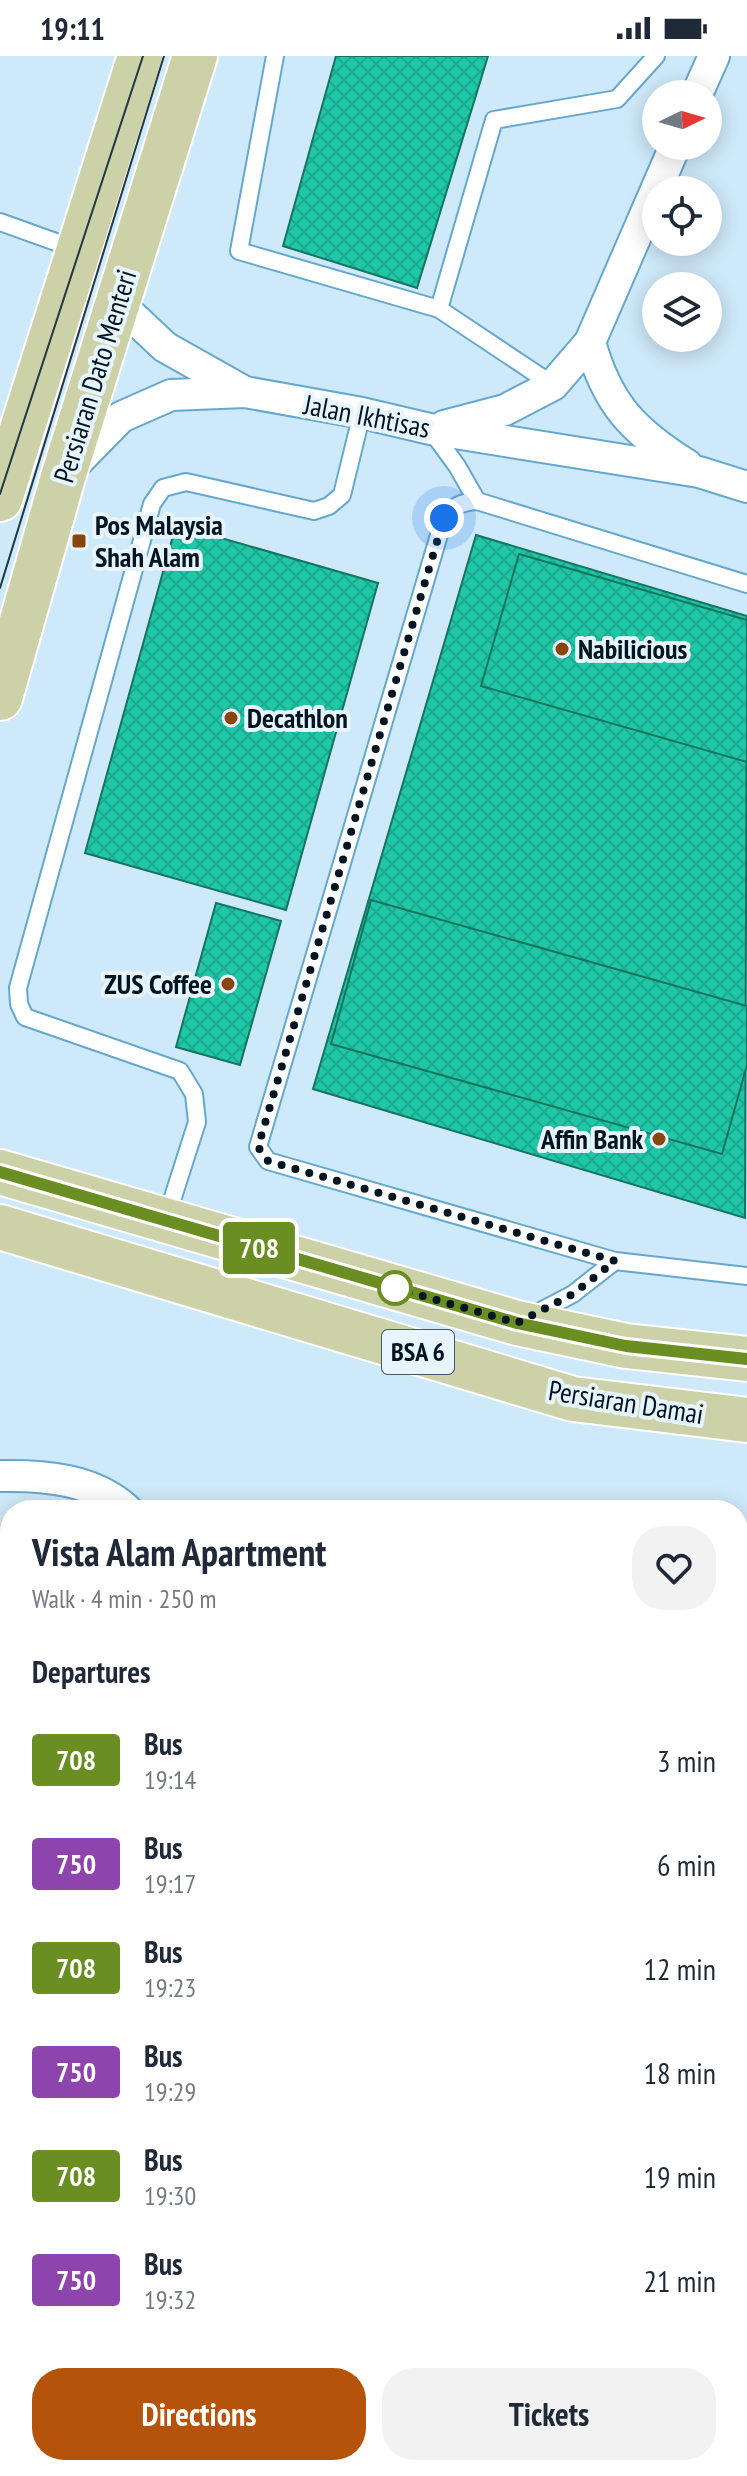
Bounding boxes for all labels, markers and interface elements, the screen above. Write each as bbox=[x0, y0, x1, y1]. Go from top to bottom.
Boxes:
text: 19:11 bbox=[40, 9, 105, 48]
north arrow bbox=[642, 80, 722, 160]
map controls bbox=[642, 80, 722, 352]
button: locate bbox=[642, 176, 722, 256]
street label: Persiaran Dato Menteri bbox=[45, 265, 144, 487]
button: layers bbox=[642, 272, 722, 352]
street label: Jalan Ikhtisas bbox=[300, 385, 433, 446]
your location bbox=[424, 498, 464, 538]
place label: Pos Malaysia Shah Alam bbox=[95, 506, 223, 575]
marker: Pos Malaysia Shah Alam bbox=[70, 532, 88, 550]
place label: Nabilicious bbox=[578, 630, 688, 667]
marker: Nabilicious bbox=[553, 640, 571, 658]
place label: Decathlon bbox=[247, 699, 348, 736]
marker: Decathlon bbox=[222, 709, 240, 727]
place label: ZUS Coffee bbox=[104, 965, 212, 1002]
marker: ZUS Coffee bbox=[219, 975, 237, 993]
place label: Affin Bank bbox=[540, 1120, 643, 1157]
marker: Affin Bank bbox=[650, 1130, 668, 1148]
line badge: 708 bbox=[213, 1222, 305, 1274]
text: 708 bbox=[239, 1229, 279, 1266]
unlabelled marker bbox=[378, 1271, 412, 1305]
road number: BSA 6 bbox=[382, 1330, 454, 1374]
street label: Persiaran Damai bbox=[546, 1371, 706, 1432]
button: heart bbox=[632, 1526, 716, 1610]
text: Vista Alam Apartment bbox=[32, 1527, 326, 1576]
text: Walk · 4 min · 250 m bbox=[32, 1582, 216, 1615]
text: Departures bbox=[32, 1652, 150, 1691]
text: Bus bbox=[144, 1724, 183, 1763]
text: 708 bbox=[56, 1741, 96, 1778]
text: 3 min bbox=[657, 1741, 716, 1780]
text: 19:14 bbox=[144, 1763, 196, 1796]
text: Bus bbox=[144, 1828, 183, 1867]
text: 750 bbox=[56, 1845, 96, 1882]
text: 6 min bbox=[657, 1845, 716, 1884]
text: 19:17 bbox=[144, 1867, 196, 1900]
text: Bus bbox=[144, 1932, 183, 1971]
text: 708 bbox=[56, 1949, 96, 1986]
text: 12 min bbox=[643, 1949, 716, 1988]
text: 19:23 bbox=[144, 1971, 196, 2004]
text: Bus bbox=[144, 2036, 183, 2075]
text: 750 bbox=[56, 2053, 96, 2090]
text: 18 min bbox=[643, 2053, 716, 2092]
text: 19:29 bbox=[144, 2075, 196, 2108]
text: Bus bbox=[144, 2140, 183, 2179]
text: 708 bbox=[56, 2157, 96, 2194]
text: 19 min bbox=[643, 2157, 716, 2196]
text: 19:30 bbox=[144, 2179, 196, 2212]
text: Bus bbox=[144, 2244, 183, 2283]
text: 750 bbox=[56, 2261, 96, 2298]
text: 21 min bbox=[643, 2261, 716, 2300]
text: 19:32 bbox=[144, 2283, 196, 2316]
button: Directions bbox=[32, 2368, 366, 2460]
button: Tickets bbox=[382, 2368, 716, 2460]

